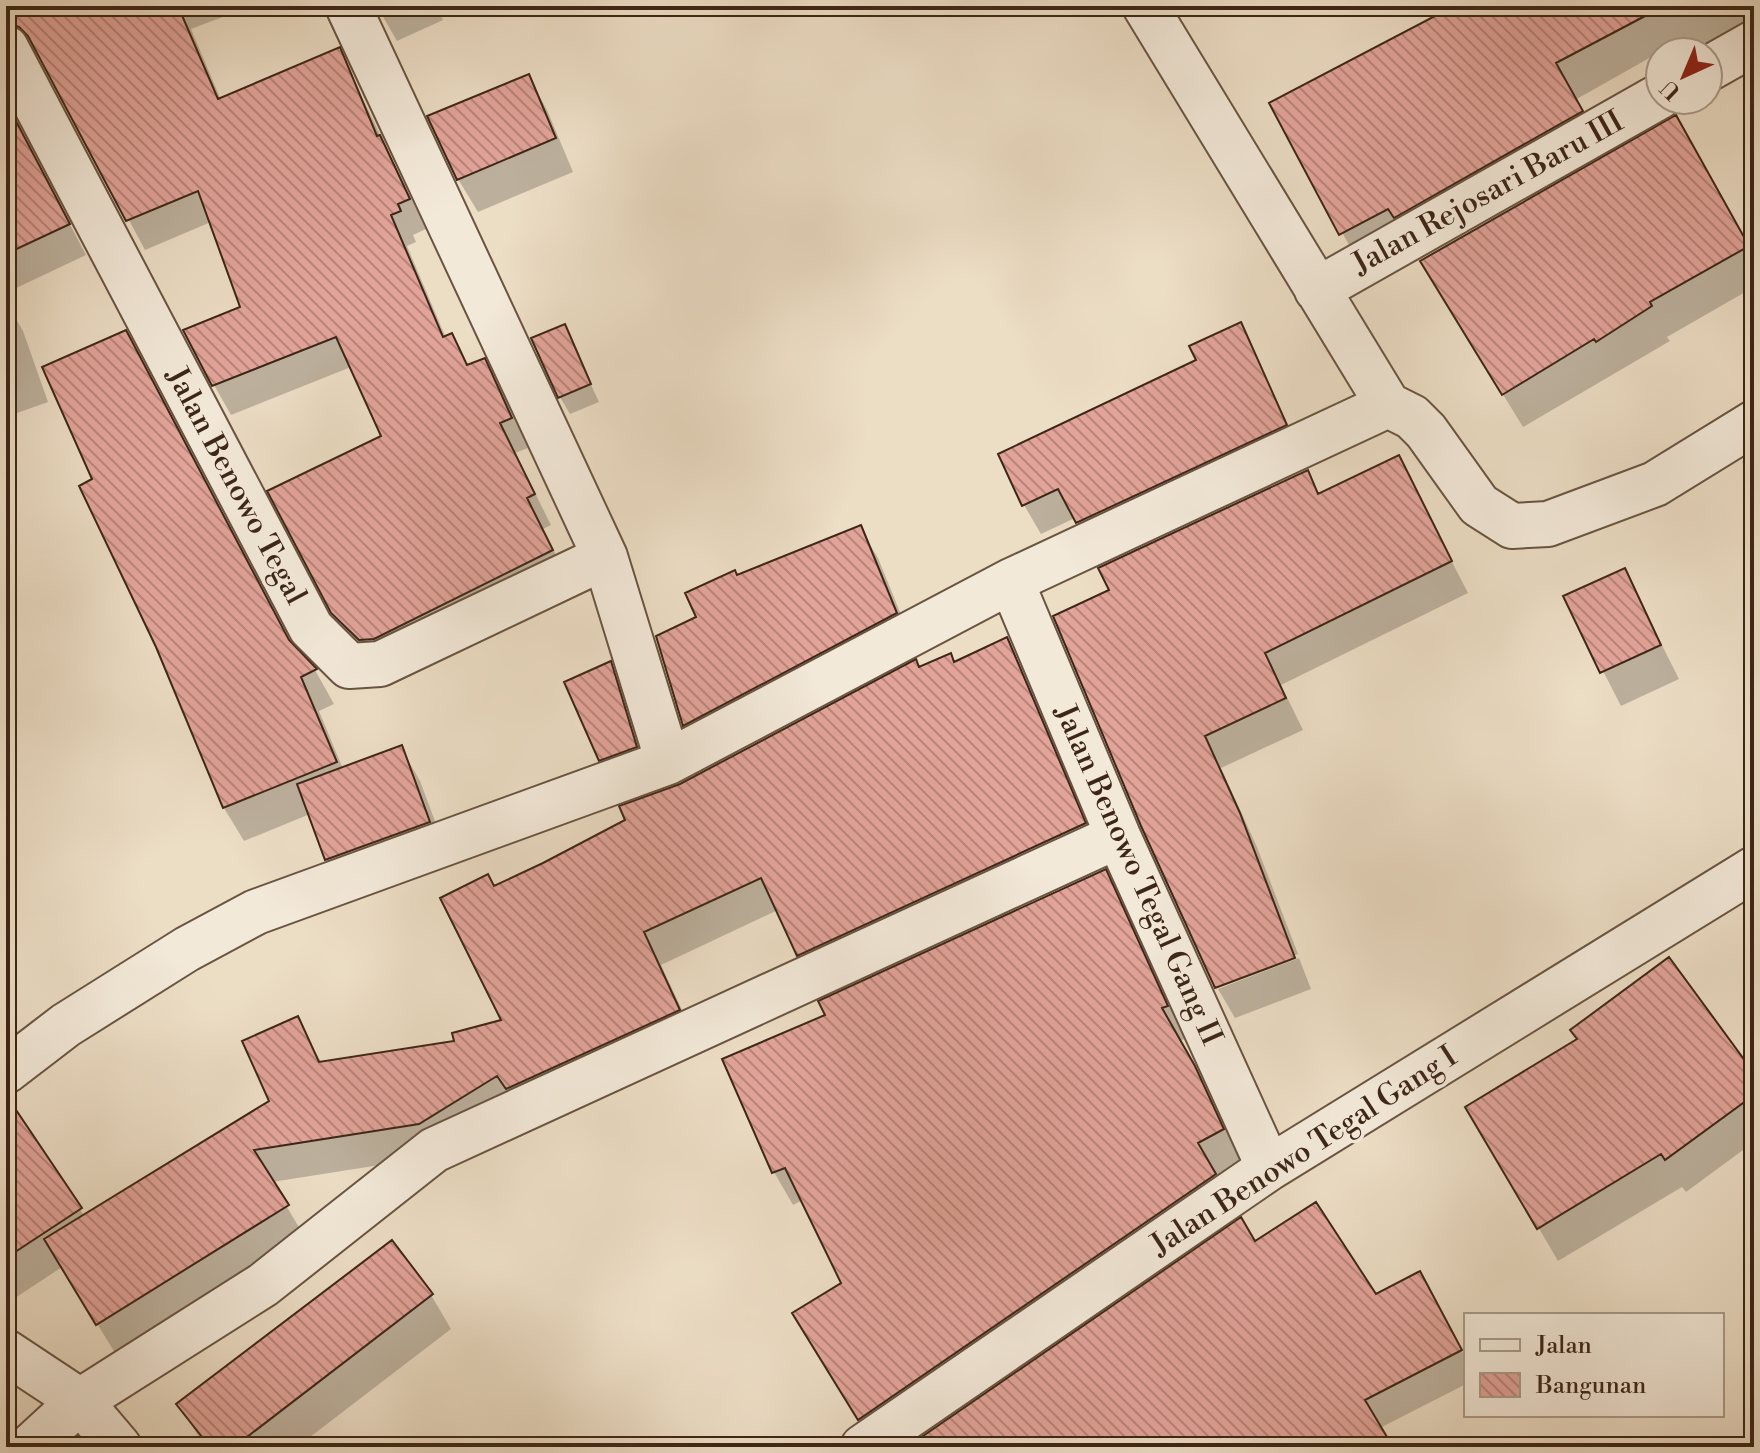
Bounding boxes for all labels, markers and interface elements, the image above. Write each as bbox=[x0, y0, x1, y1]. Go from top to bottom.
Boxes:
north arrow bbox=[1644, 36, 1724, 116]
text: U bbox=[1656, 74, 1687, 105]
street label: Jalan Rejosari Baru III bbox=[1345, 102, 1631, 284]
street label: Jalan Benowo Tegal bbox=[157, 360, 315, 611]
street label: Jalan Benowo Tegal Gang II bbox=[1045, 698, 1231, 1052]
street label: Jalan Benowo Tegal Gang I bbox=[1143, 1037, 1465, 1265]
legend bbox=[1464, 1313, 1724, 1417]
text: Jalan bbox=[1535, 1331, 1592, 1361]
text: Bangunan bbox=[1535, 1371, 1646, 1401]

